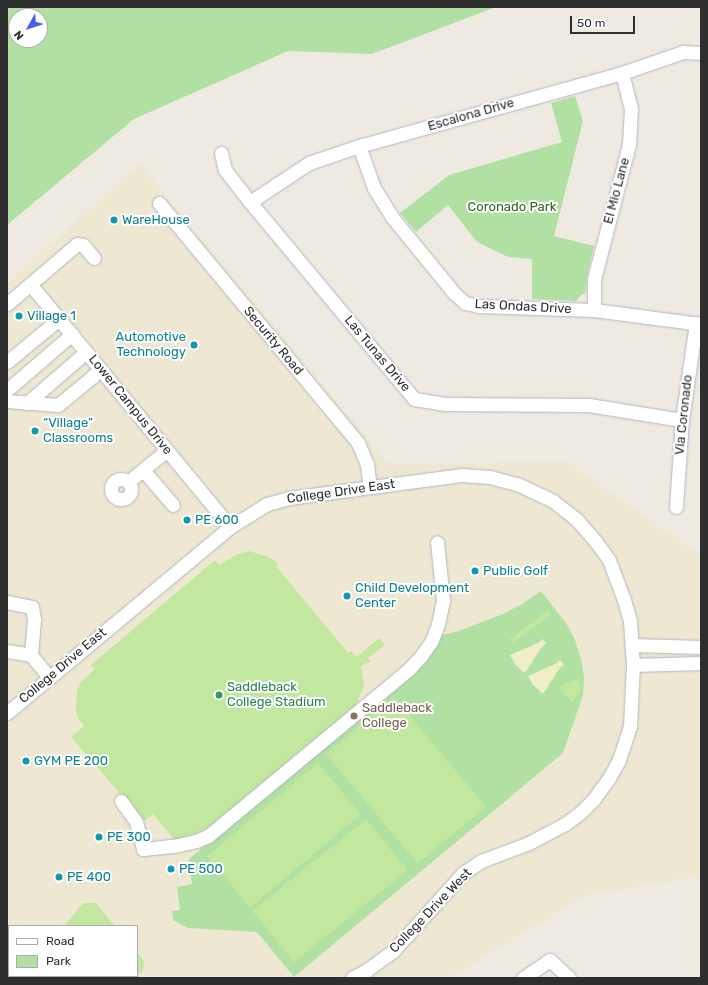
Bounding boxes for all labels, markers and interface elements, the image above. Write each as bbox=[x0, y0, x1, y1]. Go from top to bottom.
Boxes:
north arrow bbox=[8, 8, 48, 48]
scale bar bbox=[572, 8, 637, 34]
text: 50 m bbox=[577, 16, 605, 30]
text: N bbox=[12, 28, 27, 42]
street label: Escalona Drive bbox=[426, 95, 516, 135]
street label: El Mio Lane bbox=[601, 156, 633, 226]
park label: Coronado Park bbox=[468, 199, 556, 215]
place label: WareHouse bbox=[122, 212, 190, 228]
marker: WareHouse bbox=[109, 215, 119, 225]
street label: Las Ondas Drive bbox=[474, 297, 572, 317]
street label: Security Road bbox=[240, 304, 306, 378]
place label: Village 1 bbox=[27, 308, 76, 324]
marker: Village 1 bbox=[14, 311, 24, 321]
street label: Las Tunas Drive bbox=[341, 313, 413, 395]
place label: Automotive Technology bbox=[116, 330, 186, 361]
marker: Automotive Technology bbox=[189, 340, 199, 350]
street label: Lower Campus Drive bbox=[85, 352, 175, 458]
street label: Via Coronado bbox=[672, 374, 696, 456]
place label: “Village” Classrooms bbox=[43, 416, 113, 447]
marker: “Village” Classrooms bbox=[30, 426, 40, 436]
street label: College Drive East bbox=[286, 477, 396, 507]
place label: PE 600 bbox=[195, 512, 239, 528]
marker: PE 600 bbox=[182, 515, 192, 525]
place label: Public Golf bbox=[483, 563, 548, 579]
marker: Public Golf bbox=[470, 566, 480, 576]
place label: Child Development Center bbox=[355, 581, 469, 612]
marker: Child Development Center bbox=[342, 591, 352, 601]
street label: College Drive East bbox=[16, 625, 110, 707]
place label: Saddleback College Stadium bbox=[227, 680, 326, 711]
marker: Saddleback College Stadium bbox=[214, 690, 224, 700]
place label: Saddleback College bbox=[362, 701, 432, 732]
marker: Saddleback College bbox=[349, 711, 359, 721]
place label: GYM PE 200 bbox=[34, 753, 108, 769]
marker: GYM PE 200 bbox=[21, 756, 31, 766]
place label: PE 300 bbox=[107, 829, 151, 845]
marker: PE 300 bbox=[94, 832, 104, 842]
place label: PE 500 bbox=[179, 861, 223, 877]
marker: PE 500 bbox=[166, 864, 176, 874]
street label: College Drive West bbox=[387, 865, 475, 957]
place label: PE 400 bbox=[67, 869, 111, 885]
marker: PE 400 bbox=[54, 872, 64, 882]
legend bbox=[8, 925, 138, 977]
text: Road bbox=[46, 934, 74, 948]
text: Park bbox=[46, 954, 71, 968]

